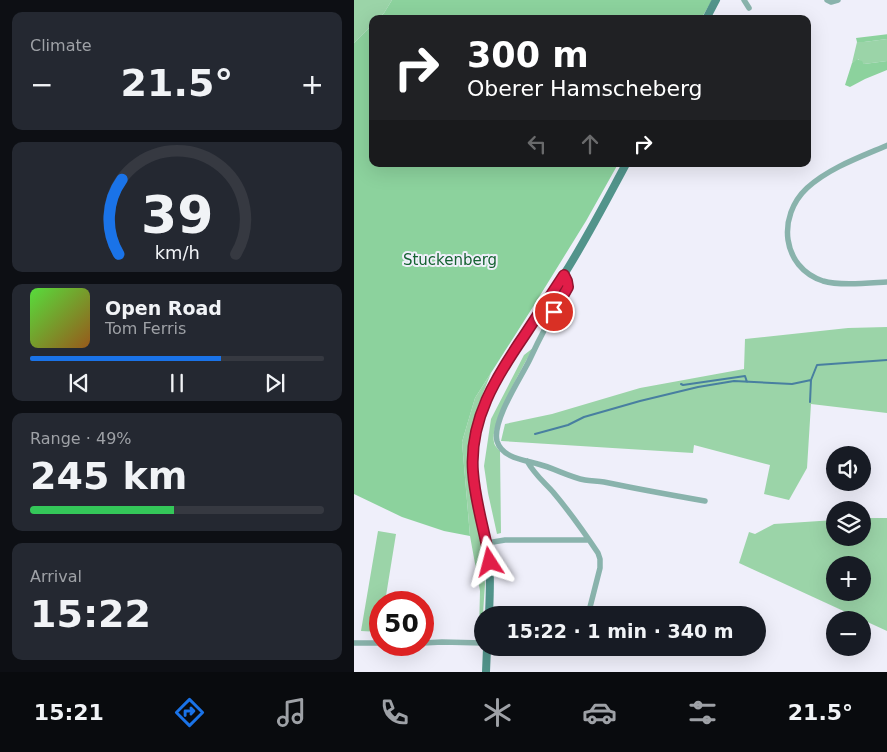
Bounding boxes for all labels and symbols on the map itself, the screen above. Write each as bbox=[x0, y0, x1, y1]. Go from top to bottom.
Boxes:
park label: Stuckenberg bbox=[403, 251, 497, 269]
pin bbox=[533, 291, 575, 333]
position arrow bbox=[463, 535, 515, 587]
speed limit sign: 50 bbox=[369, 591, 434, 656]

